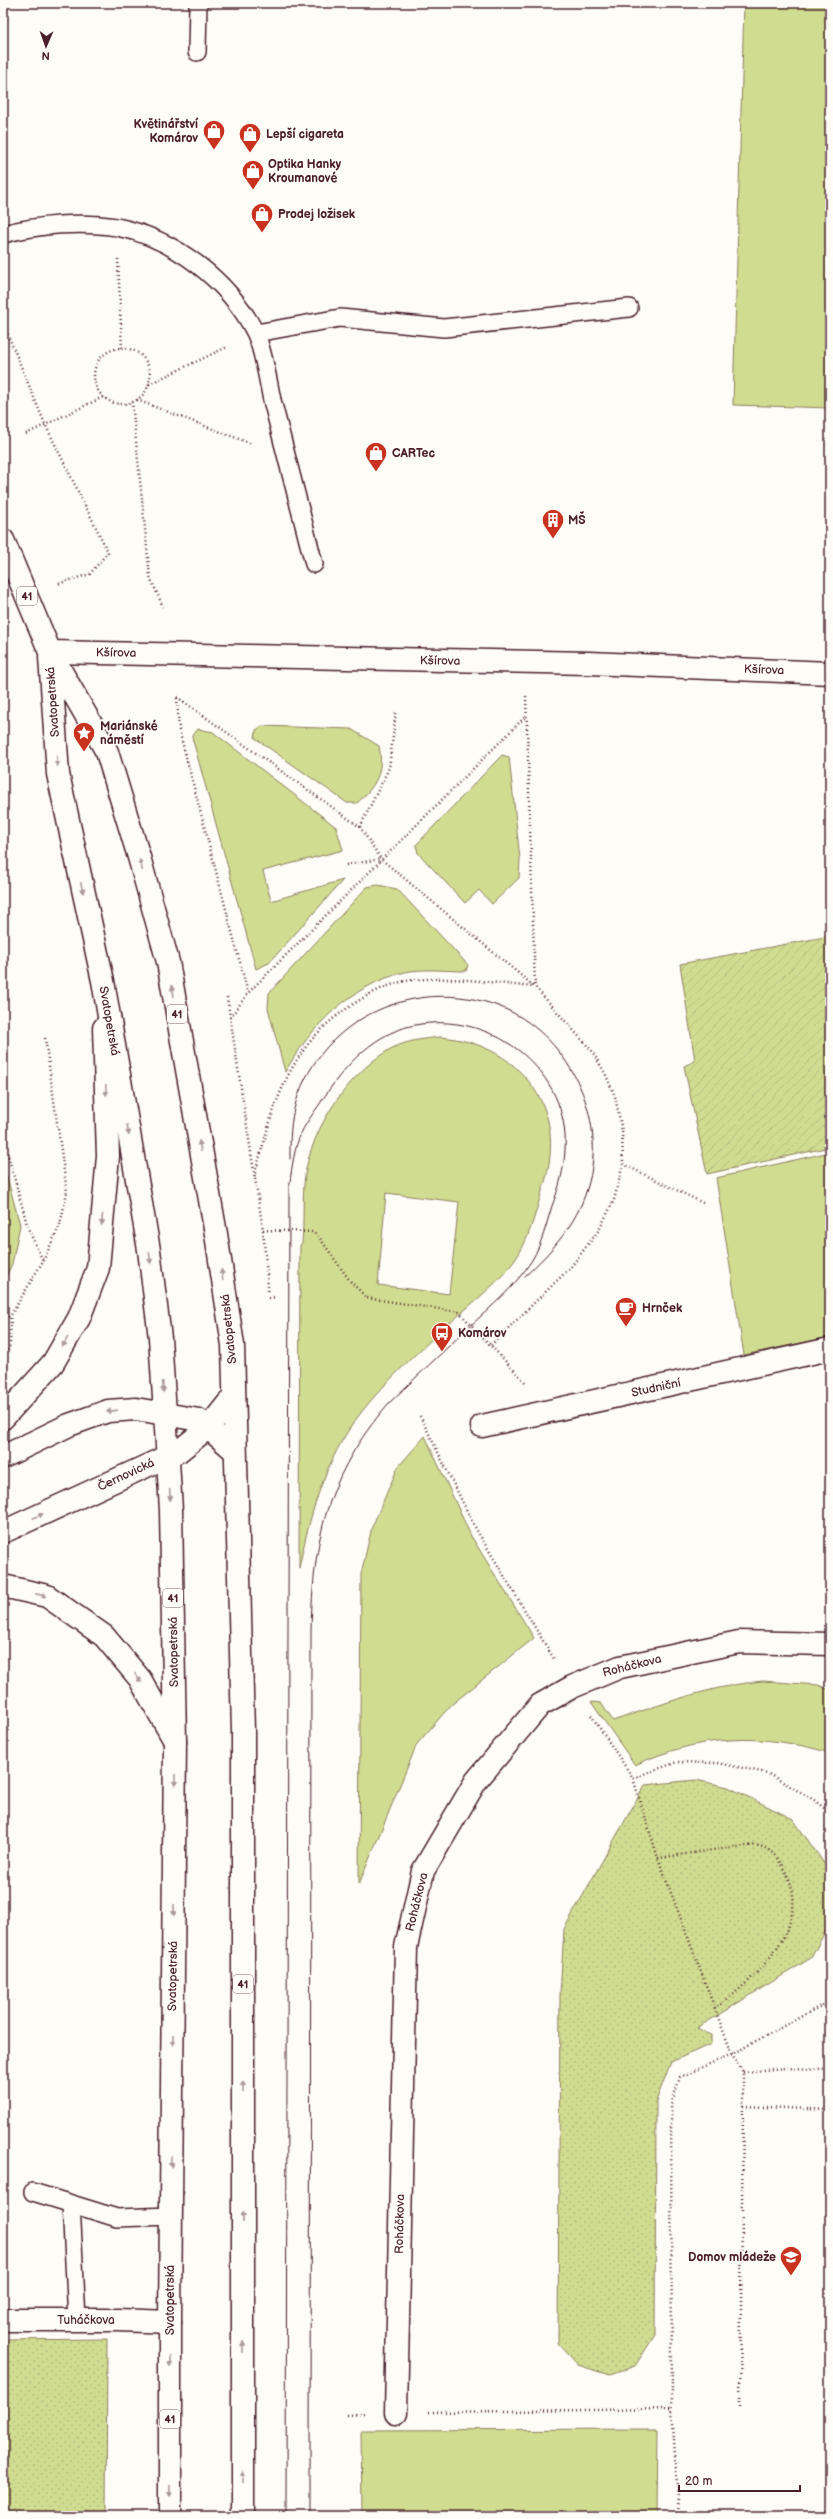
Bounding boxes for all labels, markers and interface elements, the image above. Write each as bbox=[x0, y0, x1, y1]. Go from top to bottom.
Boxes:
north arrow bbox=[26, 26, 66, 66]
text: N bbox=[41, 49, 50, 62]
place label: Květinářství Komárov bbox=[133, 117, 199, 146]
shop icon: Květinářství Komárov bbox=[201, 118, 227, 151]
shop icon: Lepší cigareta bbox=[237, 121, 263, 154]
place label: Lepší cigareta bbox=[266, 127, 344, 142]
place label: Optika Hanky Kroumanové bbox=[268, 157, 342, 186]
shop icon: Optika Hanky Kroumanové bbox=[240, 158, 266, 191]
shop icon: Prodej ložisek bbox=[249, 201, 275, 234]
place label: Prodej ložisek bbox=[278, 207, 356, 222]
shop icon: CARTec bbox=[363, 440, 389, 473]
place label: CARTec bbox=[392, 446, 435, 461]
building icon: MŠ bbox=[540, 507, 566, 540]
place label: MŠ bbox=[568, 511, 586, 528]
road number: 41 bbox=[17, 587, 37, 605]
street label: Kšírova bbox=[96, 645, 137, 661]
street label: Kšírova bbox=[420, 653, 461, 669]
street label: Kšírova bbox=[744, 662, 785, 678]
street label: Svatopetrská bbox=[43, 666, 63, 738]
place label: Mariánské náměstí bbox=[100, 719, 158, 748]
place icon: Mariánské náměstí bbox=[71, 720, 97, 753]
one-way arrow bbox=[53, 755, 60, 767]
one-way arrow bbox=[138, 858, 144, 870]
one-way arrow bbox=[80, 882, 86, 894]
street label: Svatopetrská bbox=[96, 985, 123, 1057]
one-way arrow bbox=[170, 985, 176, 997]
road number: 41 bbox=[167, 1005, 187, 1023]
one-way arrow bbox=[103, 1084, 109, 1097]
one-way arrow bbox=[126, 1124, 132, 1136]
one-way arrow bbox=[197, 1140, 203, 1152]
one-way arrow bbox=[99, 1214, 106, 1226]
one-way arrow bbox=[147, 1252, 153, 1264]
one-way arrow bbox=[219, 1268, 225, 1281]
street label: Svatopetrská bbox=[218, 1293, 240, 1365]
cafe icon: Hrnček bbox=[613, 1295, 639, 1328]
place label: Hrnček bbox=[642, 1301, 683, 1316]
bus stop icon: Komárov bbox=[429, 1320, 455, 1353]
place label: Komárov bbox=[458, 1326, 507, 1341]
one-way arrow bbox=[61, 1336, 68, 1348]
street label: Studniční bbox=[630, 1375, 682, 1401]
one-way arrow bbox=[160, 1381, 167, 1393]
one-way arrow bbox=[106, 1408, 118, 1414]
street label: Černovická bbox=[94, 1453, 157, 1495]
one-way arrow bbox=[167, 1489, 173, 1502]
one-way arrow bbox=[33, 1513, 44, 1519]
road number: 41 bbox=[163, 1589, 183, 1607]
one-way arrow bbox=[35, 1592, 47, 1598]
street label: Svatopetrská bbox=[166, 1617, 182, 1687]
street label: Roháčkova bbox=[601, 1651, 663, 1681]
one-way arrow bbox=[134, 1672, 142, 1683]
one-way arrow bbox=[172, 1774, 178, 1787]
street label: Roháčkova bbox=[402, 1871, 432, 1933]
one-way arrow bbox=[171, 1904, 177, 1917]
street label: Svatopetrská bbox=[165, 1941, 181, 2011]
road number: 41 bbox=[233, 1975, 253, 1993]
one-way arrow bbox=[170, 2034, 176, 2047]
one-way arrow bbox=[240, 2080, 246, 2093]
one-way arrow bbox=[168, 2156, 174, 2169]
street label: Roháčkova bbox=[392, 2194, 408, 2254]
one-way arrow bbox=[240, 2210, 246, 2223]
school or university icon: Domov mládeže bbox=[778, 2244, 804, 2277]
place label: Domov mládeže bbox=[688, 2250, 776, 2265]
street label: Svatopetrská bbox=[163, 2265, 178, 2335]
street label: Tuháčkova bbox=[57, 2313, 115, 2328]
one-way arrow bbox=[240, 2340, 246, 2353]
one-way arrow bbox=[167, 2355, 173, 2368]
road number: 41 bbox=[160, 2410, 180, 2428]
scale bar bbox=[679, 2467, 800, 2493]
one-way arrow bbox=[240, 2470, 246, 2483]
text: 20 m bbox=[685, 2474, 712, 2489]
one-way arrow bbox=[167, 2485, 173, 2498]

